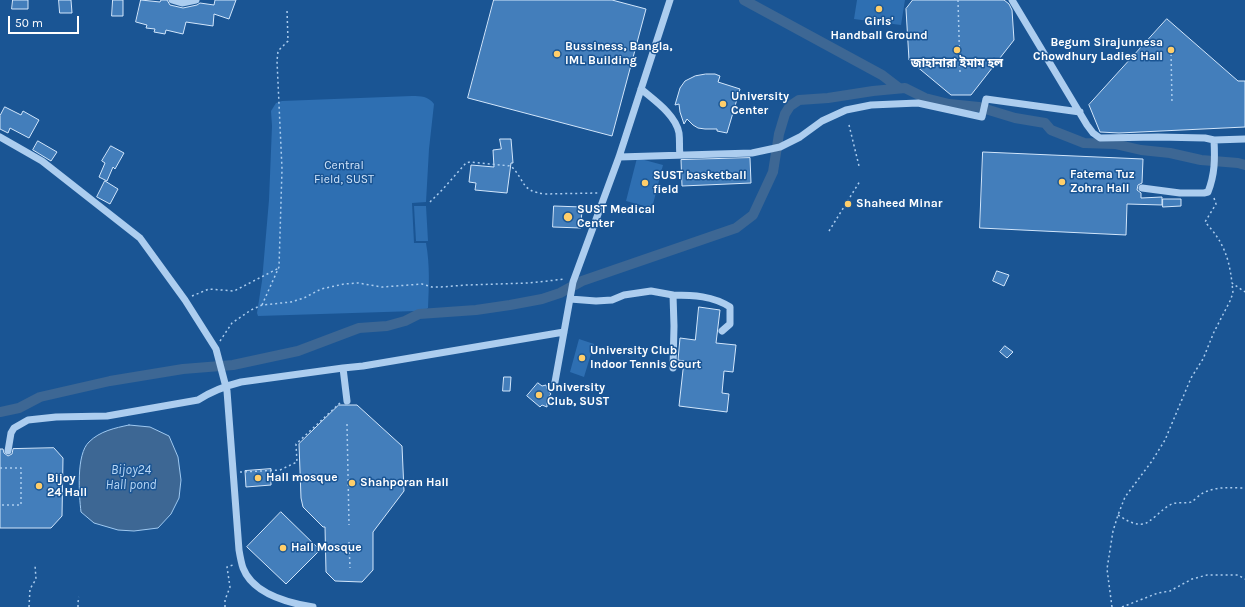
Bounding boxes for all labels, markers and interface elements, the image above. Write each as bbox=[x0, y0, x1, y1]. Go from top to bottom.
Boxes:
marker: Girls' Handball Ground bbox=[874, 4, 884, 14]
scale bar bbox=[10, 8, 81, 34]
place label: Girls' Handball Ground bbox=[830, 15, 928, 43]
text: 50 m bbox=[15, 16, 43, 30]
place label: Begum Sirajunnesa Chowdhury Ladies Hall bbox=[1033, 36, 1163, 64]
place label: Bussiness, Bangla, IML Building bbox=[565, 40, 672, 68]
marker: জাহানারা ইমাম হল bbox=[952, 45, 962, 55]
marker: Begum Sirajunnesa Chowdhury Ladies Hall bbox=[1166, 45, 1176, 55]
marker: Bussiness, Bangla, IML Building bbox=[552, 49, 562, 59]
place label: জাহানারা ইমাম হল bbox=[911, 57, 1003, 71]
place label: University Center bbox=[731, 90, 789, 118]
marker: University Center bbox=[718, 99, 728, 109]
park label: Central Field, SUST bbox=[314, 159, 374, 187]
place label: Fatema Tuz Zohra Hall bbox=[1070, 168, 1135, 196]
place label: SUST basketball field bbox=[653, 169, 747, 197]
marker: Fatema Tuz Zohra Hall bbox=[1057, 177, 1067, 187]
marker: SUST basketball field bbox=[640, 178, 650, 188]
place label: Shaheed Minar bbox=[856, 197, 942, 211]
marker: Shaheed Minar bbox=[843, 199, 853, 209]
place label: SUST Medical Center bbox=[577, 203, 655, 231]
marker: SUST Medical Center bbox=[562, 211, 574, 223]
place label: University Club Indoor Tennis Court bbox=[590, 344, 701, 372]
marker: University Club Indoor Tennis Court bbox=[577, 353, 587, 363]
place label: University Club, SUST bbox=[547, 381, 609, 409]
marker: University Club, SUST bbox=[534, 390, 544, 400]
water label: Bijoy24 Hall pond bbox=[105, 462, 157, 493]
place label: Hall mosque bbox=[266, 471, 338, 485]
place label: Bijoy 24 Hall bbox=[47, 472, 87, 500]
marker: Hall mosque bbox=[253, 473, 263, 483]
place label: Shahporan Hall bbox=[360, 476, 449, 490]
marker: Shahporan Hall bbox=[347, 478, 357, 488]
marker: Bijoy 24 Hall bbox=[34, 481, 44, 491]
place label: Hall Mosque bbox=[291, 541, 362, 555]
marker: Hall Mosque bbox=[278, 543, 288, 553]

